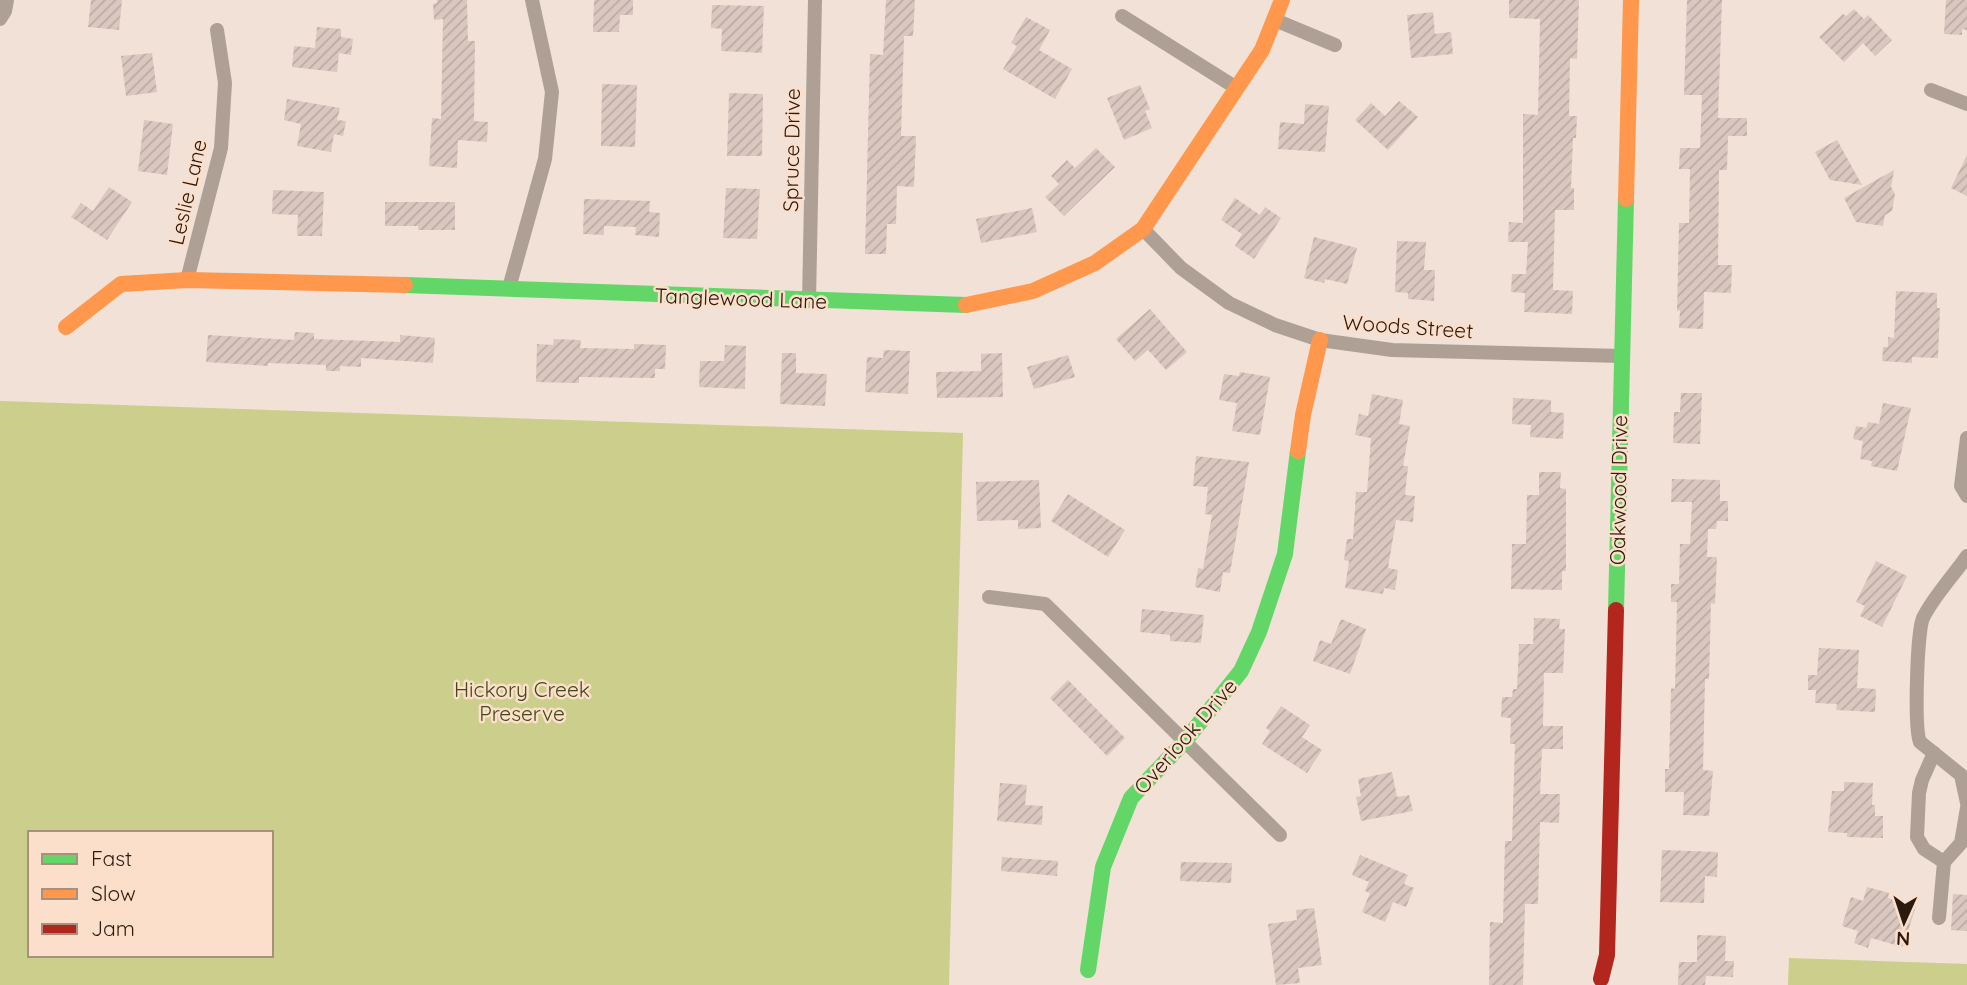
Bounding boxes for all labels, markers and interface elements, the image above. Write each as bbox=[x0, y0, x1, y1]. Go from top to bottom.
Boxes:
street label: Spruce Drive bbox=[777, 88, 805, 212]
street label: Leslie Lane bbox=[162, 137, 212, 247]
street label: Tanglewood Lane bbox=[654, 282, 828, 314]
street label: Woods Street bbox=[1342, 308, 1474, 344]
street label: Oakwood Drive bbox=[1604, 415, 1632, 565]
street label: Overlook Drive bbox=[1128, 673, 1242, 799]
park label: Hickory Creek Preserve bbox=[454, 676, 590, 726]
legend bbox=[28, 831, 273, 957]
text: Fast bbox=[91, 845, 132, 871]
text: Slow bbox=[91, 880, 136, 906]
north arrow bbox=[1869, 887, 1939, 957]
text: Jam bbox=[91, 915, 135, 941]
text: N bbox=[1896, 927, 1911, 951]

